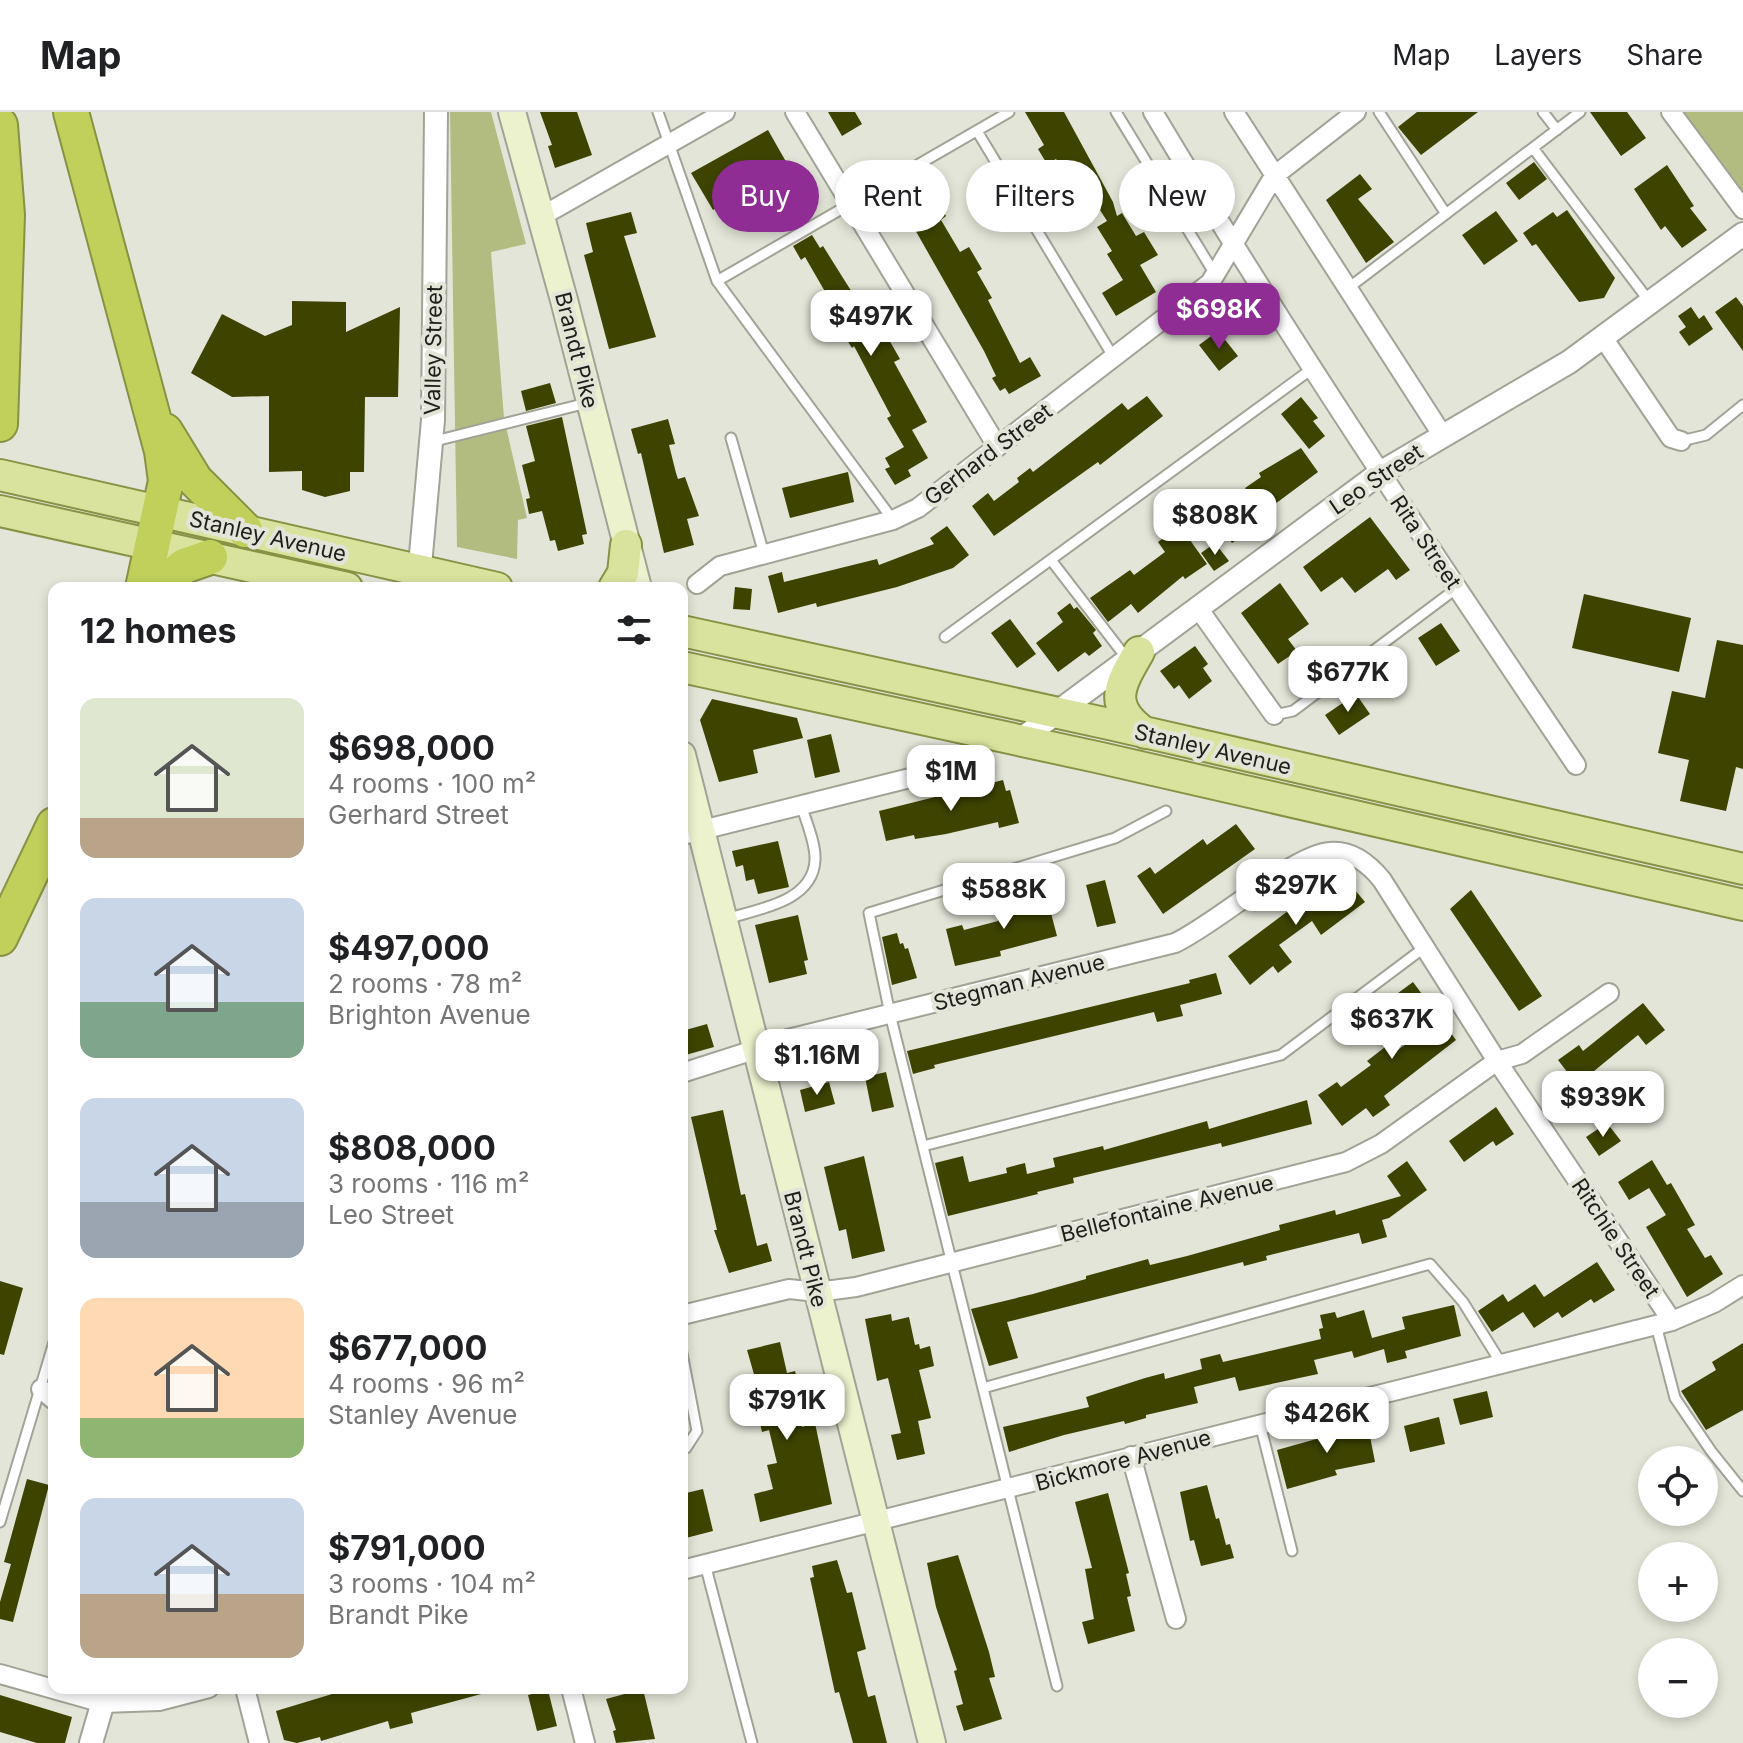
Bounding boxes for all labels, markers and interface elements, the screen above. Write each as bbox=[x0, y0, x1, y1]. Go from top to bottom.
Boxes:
text: Map bbox=[40, 32, 121, 78]
text: Map bbox=[1392, 38, 1450, 72]
text: Layers bbox=[1494, 38, 1582, 72]
text: Share bbox=[1626, 38, 1703, 72]
chip: Buy bbox=[712, 160, 819, 232]
chip: Rent bbox=[835, 160, 950, 232]
chip: Filters bbox=[966, 160, 1103, 232]
chip: New bbox=[1119, 160, 1235, 232]
pin: $698K bbox=[1163, 283, 1275, 351]
street label: Valley Street bbox=[419, 285, 447, 415]
street label: Brandt Pike bbox=[550, 289, 604, 411]
pin: $497K bbox=[815, 290, 927, 358]
text: $698K bbox=[1176, 293, 1262, 324]
text: $497K bbox=[829, 300, 913, 331]
street label: Gerhard Street bbox=[919, 398, 1057, 510]
street label: Leo Street bbox=[1324, 438, 1428, 520]
pin: $808K bbox=[1159, 489, 1271, 557]
street label: Rita Street bbox=[1385, 490, 1467, 594]
text: $808K bbox=[1171, 499, 1259, 530]
street label: Stanley Avenue bbox=[187, 505, 349, 567]
icon: filters bbox=[612, 608, 656, 652]
text: 12 homes bbox=[80, 610, 236, 651]
pin: $677K bbox=[1292, 646, 1404, 714]
text: $677K bbox=[1306, 656, 1390, 687]
street label: Stanley Avenue bbox=[1132, 718, 1294, 780]
text: $698,000 bbox=[328, 727, 495, 768]
icon: home bbox=[144, 730, 240, 826]
pin: $1M bbox=[912, 745, 990, 813]
text: $1M bbox=[925, 755, 977, 786]
text: 4 rooms · 100 m² bbox=[328, 768, 536, 799]
text: Gerhard Street bbox=[328, 799, 509, 830]
pin: $297K bbox=[1240, 859, 1352, 927]
pin: $588K bbox=[948, 863, 1060, 931]
text: $297K bbox=[1254, 869, 1338, 900]
text: $588K bbox=[961, 873, 1047, 904]
text: $497,000 bbox=[328, 927, 489, 968]
icon: home bbox=[144, 930, 240, 1026]
street label: Stegman Avenue bbox=[931, 948, 1107, 1016]
text: 2 rooms · 78 m² bbox=[328, 968, 522, 999]
pin: $637K bbox=[1336, 993, 1448, 1061]
text: Brighton Avenue bbox=[328, 999, 531, 1030]
text: $637K bbox=[1350, 1003, 1434, 1034]
pin: $1.16M bbox=[752, 1029, 882, 1097]
text: $1.16M bbox=[774, 1039, 860, 1070]
pin: $939K bbox=[1547, 1071, 1659, 1139]
text: $939K bbox=[1560, 1081, 1646, 1112]
text: $808,000 bbox=[328, 1127, 496, 1168]
icon: home bbox=[144, 1130, 240, 1226]
text: 3 rooms · 116 m² bbox=[328, 1168, 529, 1199]
street label: Bellefontaine Avenue bbox=[1058, 1169, 1276, 1247]
street label: Ritchie Street bbox=[1567, 1173, 1665, 1303]
street label: Brandt Pike bbox=[779, 1188, 833, 1310]
text: Leo Street bbox=[328, 1199, 454, 1230]
text: $677,000 bbox=[328, 1327, 487, 1368]
icon: home bbox=[144, 1330, 240, 1426]
text: 4 rooms · 96 m² bbox=[328, 1368, 525, 1399]
pin: $791K bbox=[731, 1374, 843, 1442]
text: $791K bbox=[748, 1384, 826, 1415]
pin: $426K bbox=[1271, 1387, 1383, 1455]
text: $426K bbox=[1284, 1397, 1370, 1428]
text: Stanley Avenue bbox=[328, 1399, 517, 1430]
street label: Bickmore Avenue bbox=[1032, 1424, 1214, 1496]
map controls bbox=[1638, 1446, 1718, 1718]
button: locate bbox=[1638, 1446, 1718, 1526]
text: $791,000 bbox=[328, 1527, 486, 1568]
icon: home bbox=[144, 1530, 240, 1626]
button: + bbox=[1638, 1542, 1718, 1622]
text: 3 rooms · 104 m² bbox=[328, 1568, 536, 1599]
text: Brandt Pike bbox=[328, 1599, 469, 1630]
button: − bbox=[1638, 1638, 1718, 1718]

